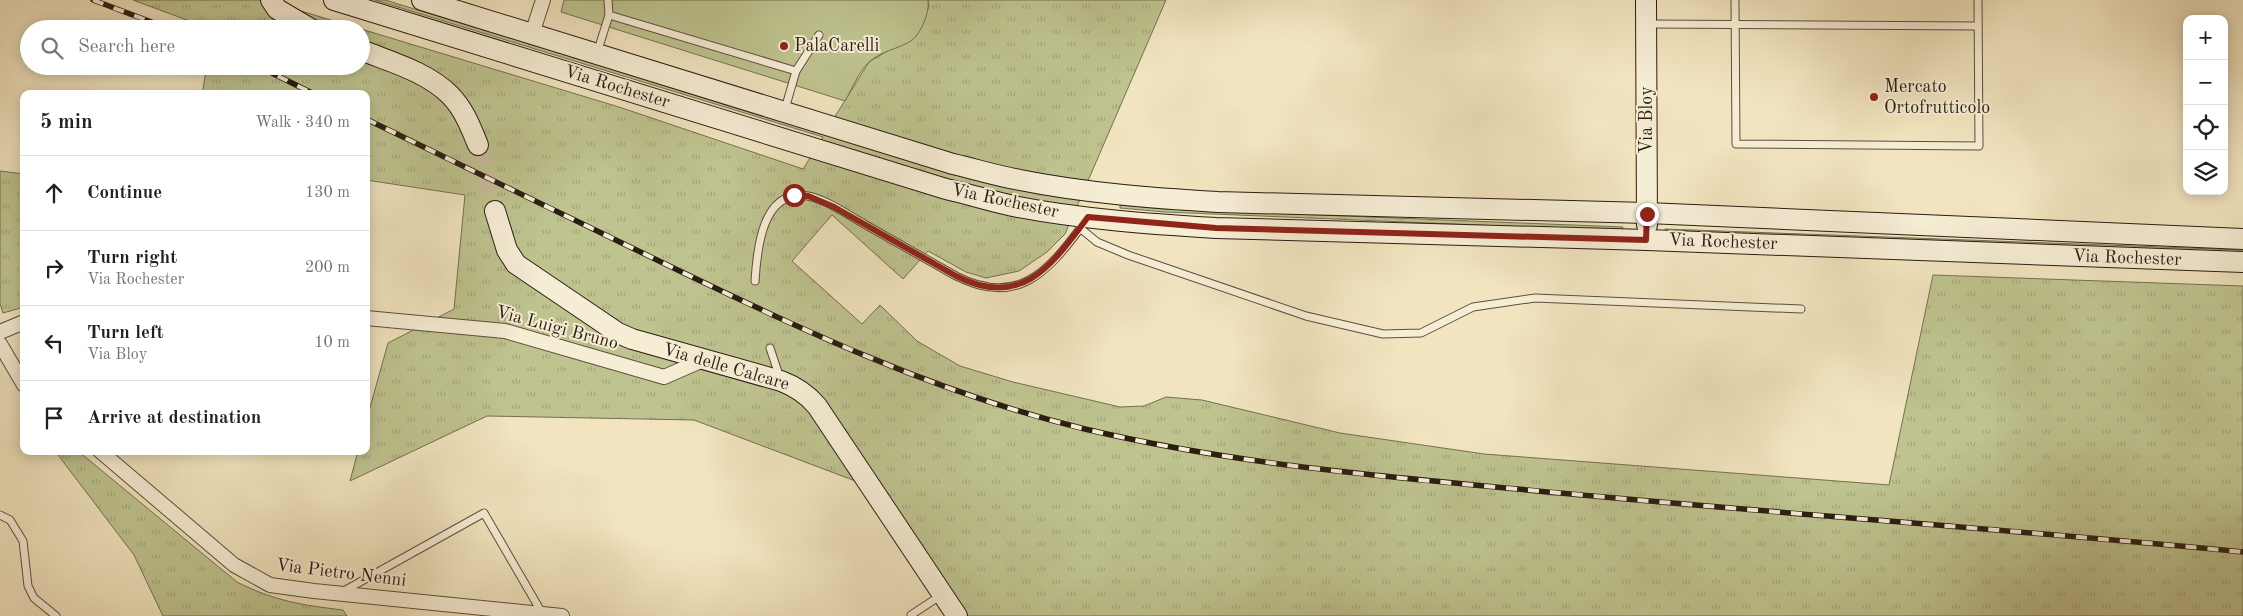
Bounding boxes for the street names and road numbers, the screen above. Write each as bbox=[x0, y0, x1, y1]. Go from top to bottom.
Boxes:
street label: Via Rochester bbox=[562, 62, 673, 112]
street label: Via Bloy bbox=[1638, 86, 1656, 154]
street label: Via Rochester bbox=[950, 181, 1061, 221]
street label: Via Rochester bbox=[1668, 231, 1779, 253]
street label: Via Rochester bbox=[2072, 247, 2183, 269]
street label: Via Luigi Bruno bbox=[494, 303, 620, 353]
street label: Via delle Calcare bbox=[661, 340, 791, 394]
street label: Via Pietro Nenni bbox=[275, 556, 407, 590]

